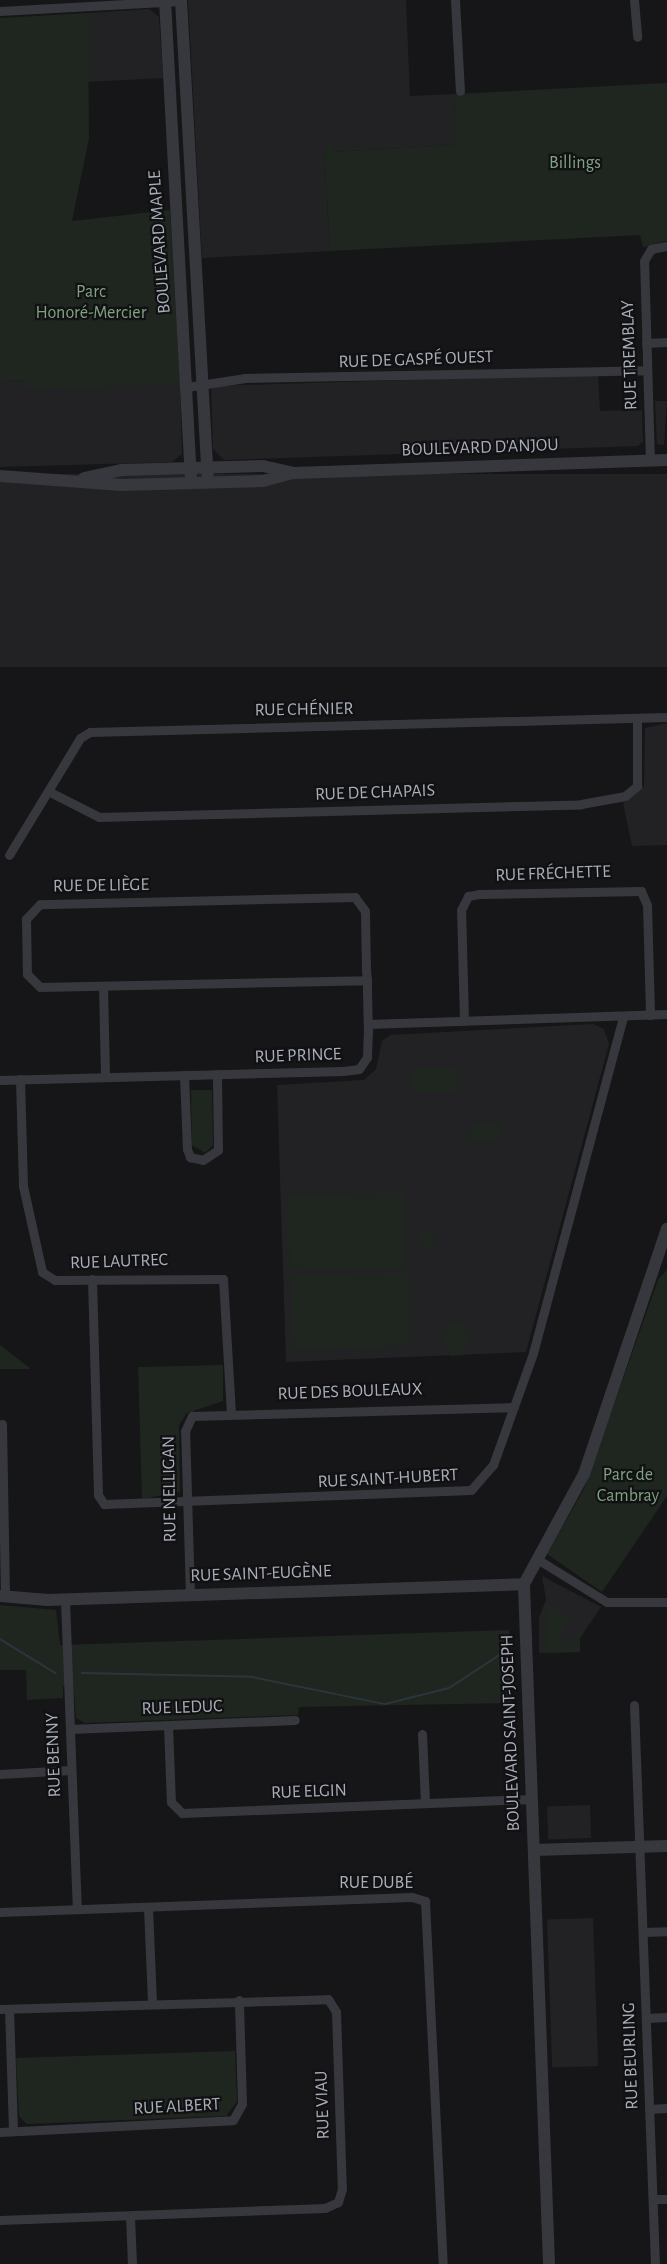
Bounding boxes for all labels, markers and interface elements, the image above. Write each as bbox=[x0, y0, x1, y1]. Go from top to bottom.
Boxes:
park label: Billings bbox=[549, 152, 601, 174]
street label: BOULEVARD MAPLE bbox=[144, 170, 176, 314]
park label: Parc Honoré-Mercier bbox=[36, 282, 146, 324]
street label: RUE TREMBLAY bbox=[617, 299, 643, 411]
street label: RUE DE GASPÉ OUEST bbox=[338, 347, 494, 373]
street label: BOULEVARD D'ANJOU bbox=[401, 434, 559, 462]
street label: RUE CHÉNIER bbox=[254, 698, 354, 722]
street label: RUE DE CHAPAIS bbox=[315, 780, 435, 806]
street label: RUE FRÉCHETTE bbox=[495, 861, 611, 887]
street label: RUE DE LIÈGE bbox=[53, 874, 149, 898]
street label: RUE PRINCE bbox=[254, 1044, 342, 1068]
street label: RUE LAUTREC bbox=[70, 1249, 168, 1275]
street label: RUE DES BOULEAUX bbox=[277, 1379, 423, 1405]
street label: RUE NELLIGAN bbox=[158, 1436, 182, 1542]
street label: RUE SAINT-HUBERT bbox=[317, 1465, 459, 1493]
park label: Parc de Cambray bbox=[597, 1465, 659, 1508]
street label: RUE SAINT-EUGÈNE bbox=[190, 1561, 332, 1587]
street label: BOULEVARD SAINT-JOSEPH bbox=[497, 1634, 525, 1832]
street label: RUE LEDUC bbox=[141, 1696, 223, 1720]
street label: RUE BENNY bbox=[42, 1712, 66, 1798]
street label: RUE ELGIN bbox=[271, 1780, 347, 1804]
street label: RUE DUBÉ bbox=[339, 1872, 413, 1894]
street label: RUE BEURLING bbox=[618, 2002, 644, 2110]
street label: RUE VIAU bbox=[311, 2070, 335, 2140]
street label: RUE ALBERT bbox=[133, 2094, 221, 2120]

